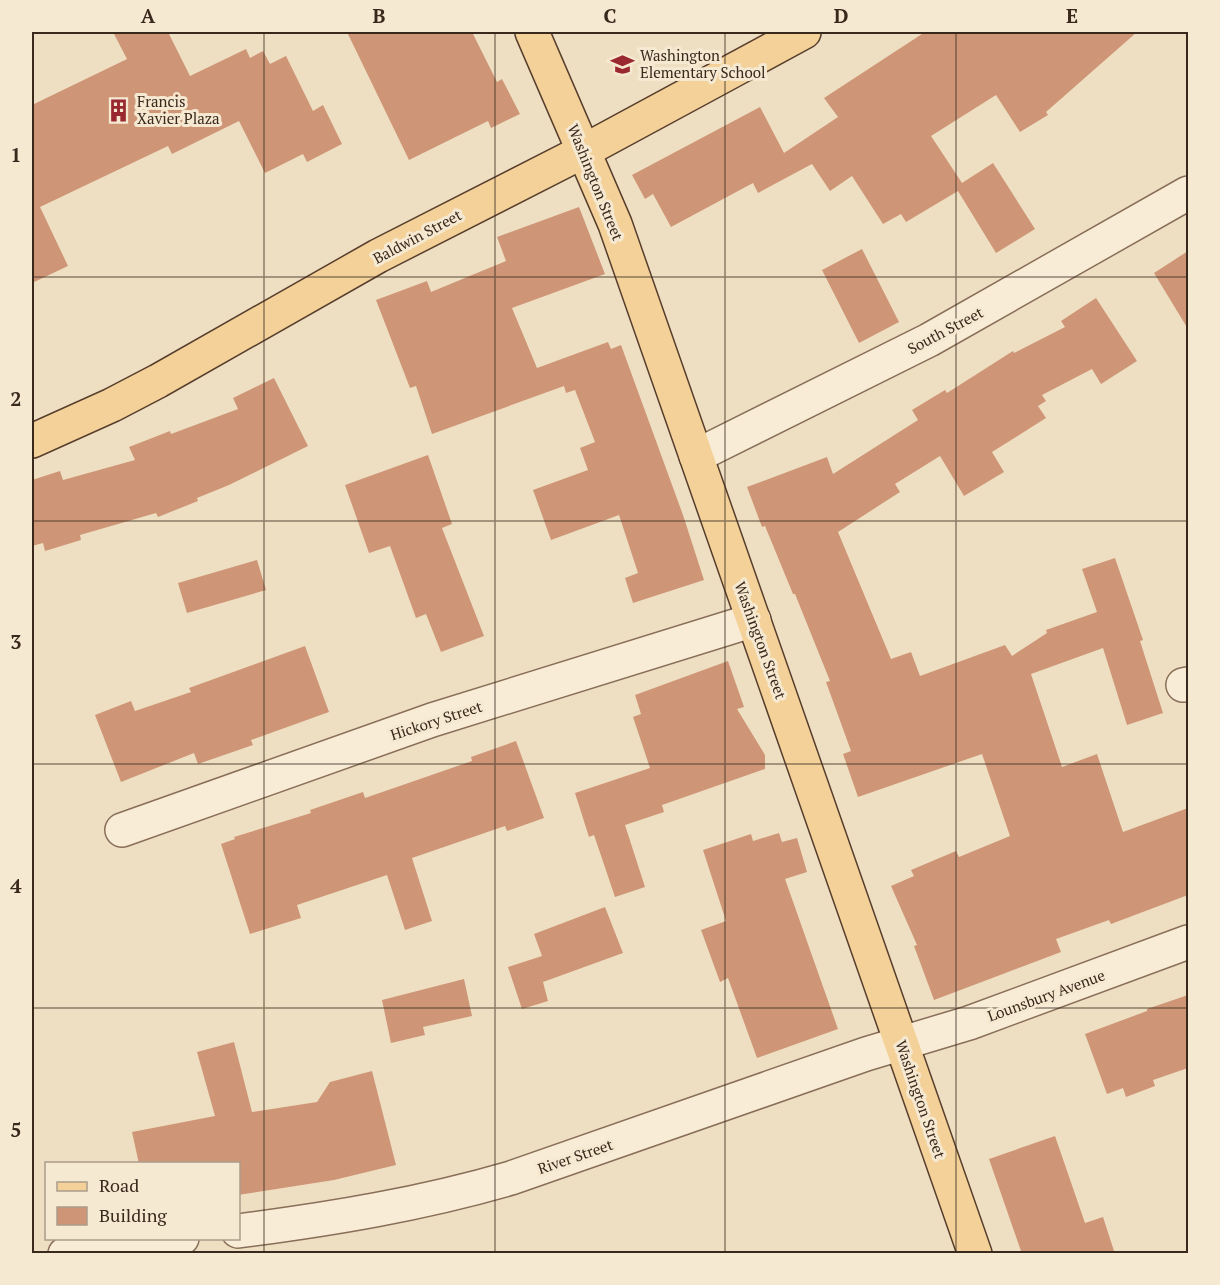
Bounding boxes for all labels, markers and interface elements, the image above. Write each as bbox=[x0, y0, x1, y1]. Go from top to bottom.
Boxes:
text: A bbox=[141, 2, 156, 29]
text: B bbox=[373, 2, 386, 29]
text: C bbox=[603, 2, 617, 29]
text: D bbox=[834, 2, 848, 29]
text: E bbox=[1066, 2, 1078, 29]
place label: Washington Elementary School bbox=[640, 45, 766, 82]
school or university icon: Washington Elementary School bbox=[609, 51, 635, 77]
place label: Francis Xavier Plaza bbox=[137, 91, 220, 128]
building icon: Francis Xavier Plaza bbox=[106, 97, 132, 123]
street label: Washington Street bbox=[564, 121, 629, 243]
text: 1 bbox=[10, 141, 22, 168]
street label: Baldwin Street bbox=[369, 204, 465, 268]
street label: South Street bbox=[904, 301, 987, 358]
text: 2 bbox=[10, 385, 22, 412]
street label: Washington Street bbox=[730, 578, 792, 702]
text: 3 bbox=[10, 628, 22, 655]
street label: Hickory Street bbox=[387, 696, 485, 744]
text: 4 bbox=[10, 872, 22, 899]
street label: Lounsbury Avenue bbox=[985, 964, 1107, 1026]
street label: Washington Street bbox=[891, 1037, 951, 1161]
text: 5 bbox=[10, 1116, 22, 1143]
street label: River Street bbox=[535, 1134, 616, 1178]
legend bbox=[45, 1162, 240, 1240]
text: Road bbox=[99, 1173, 139, 1197]
text: Building bbox=[99, 1203, 167, 1227]

